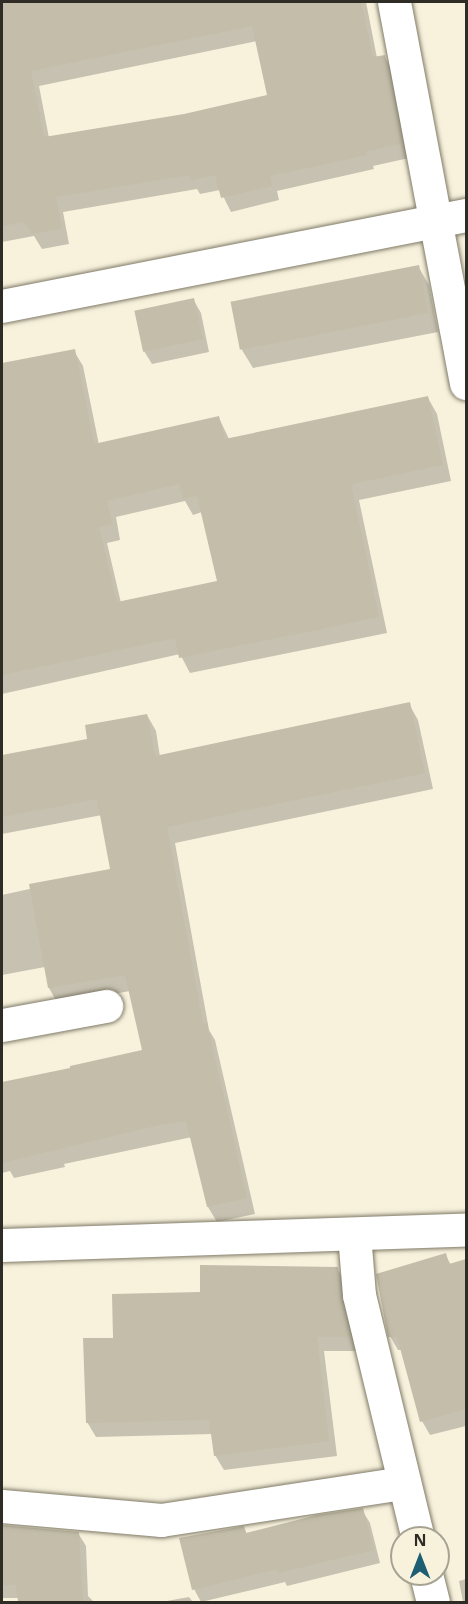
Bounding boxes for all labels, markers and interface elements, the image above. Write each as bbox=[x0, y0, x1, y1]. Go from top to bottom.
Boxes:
north arrow bbox=[390, 1526, 450, 1586]
text: N bbox=[413, 1529, 427, 1551]

